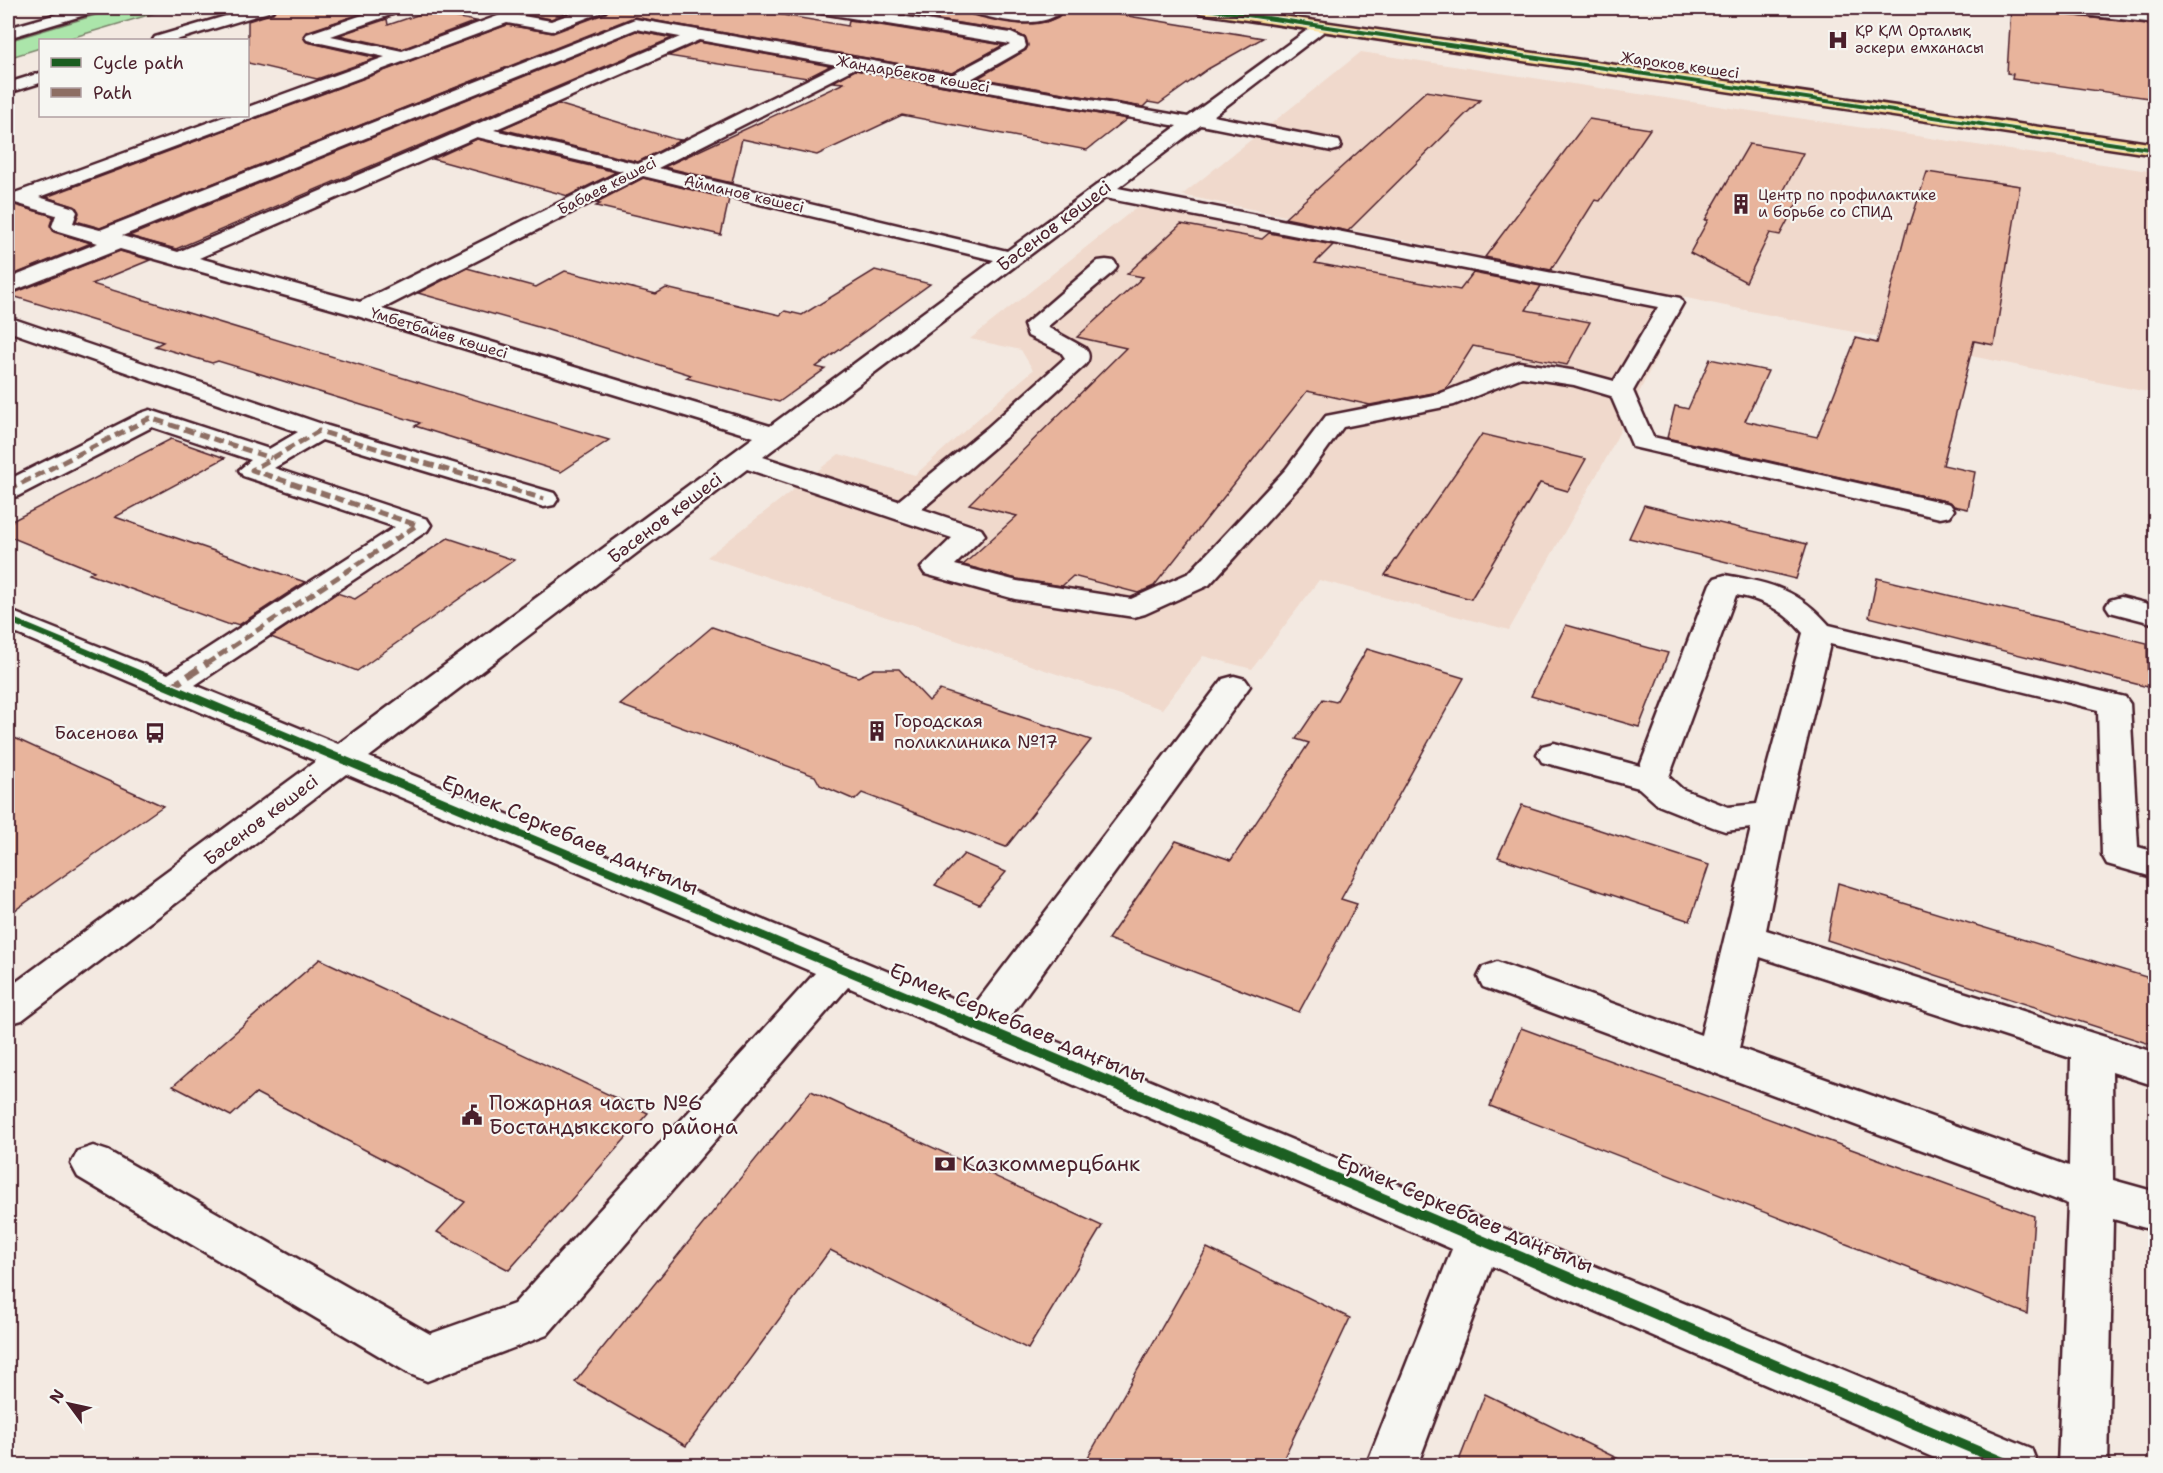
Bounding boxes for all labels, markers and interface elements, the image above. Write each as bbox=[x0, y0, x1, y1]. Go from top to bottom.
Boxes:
place label: ҚР ҚМ Орталық әскери емханасы bbox=[1855, 21, 1984, 58]
hospital icon: ҚР ҚМ Орталық әскери емханасы bbox=[1826, 28, 1850, 52]
legend bbox=[39, 39, 249, 117]
street label: Жароков көшесі bbox=[1620, 47, 1740, 83]
text: Cycle path bbox=[93, 51, 184, 75]
street label: Жандарбеков көшесі bbox=[835, 51, 991, 97]
text: Path bbox=[93, 81, 132, 105]
street label: Бабаев көшесі bbox=[554, 152, 660, 220]
street label: Айманов көшесі bbox=[682, 170, 806, 218]
street label: Бәсенов көшесі bbox=[992, 175, 1116, 277]
place label: Центр по профилактике и борьбе со СПИД bbox=[1758, 185, 1936, 222]
building icon: Центр по профилактике и борьбе со СПИД bbox=[1729, 192, 1753, 216]
street label: Үмбетбайев көшесі bbox=[368, 303, 510, 363]
street label: Бәсенов көшесі bbox=[603, 467, 727, 569]
place label: Городская поликлиника №17 bbox=[894, 709, 1058, 754]
building icon: Городская поликлиника №17 bbox=[865, 719, 889, 743]
place label: Басенова bbox=[54, 721, 138, 745]
bus stop icon: Басенова bbox=[143, 721, 167, 745]
street label: Ермек Серкебаев даңғылы bbox=[437, 768, 703, 902]
street label: Бәсенов көшесі bbox=[199, 769, 323, 871]
street label: Ермек Серкебаев даңғылы bbox=[885, 956, 1151, 1090]
place label: Пожарная часть №6 Бостандыкского района bbox=[489, 1089, 738, 1141]
public building icon: Пожарная часть №6 Бостандыкского района bbox=[460, 1103, 484, 1127]
street label: Ермек Серкебаев даңғылы bbox=[1332, 1146, 1598, 1280]
place label: Казкоммерцбанк bbox=[962, 1150, 1140, 1178]
bank icon: Казкоммерцбанк bbox=[933, 1152, 957, 1176]
north arrow bbox=[39, 1374, 99, 1434]
text: N bbox=[45, 1385, 69, 1407]

